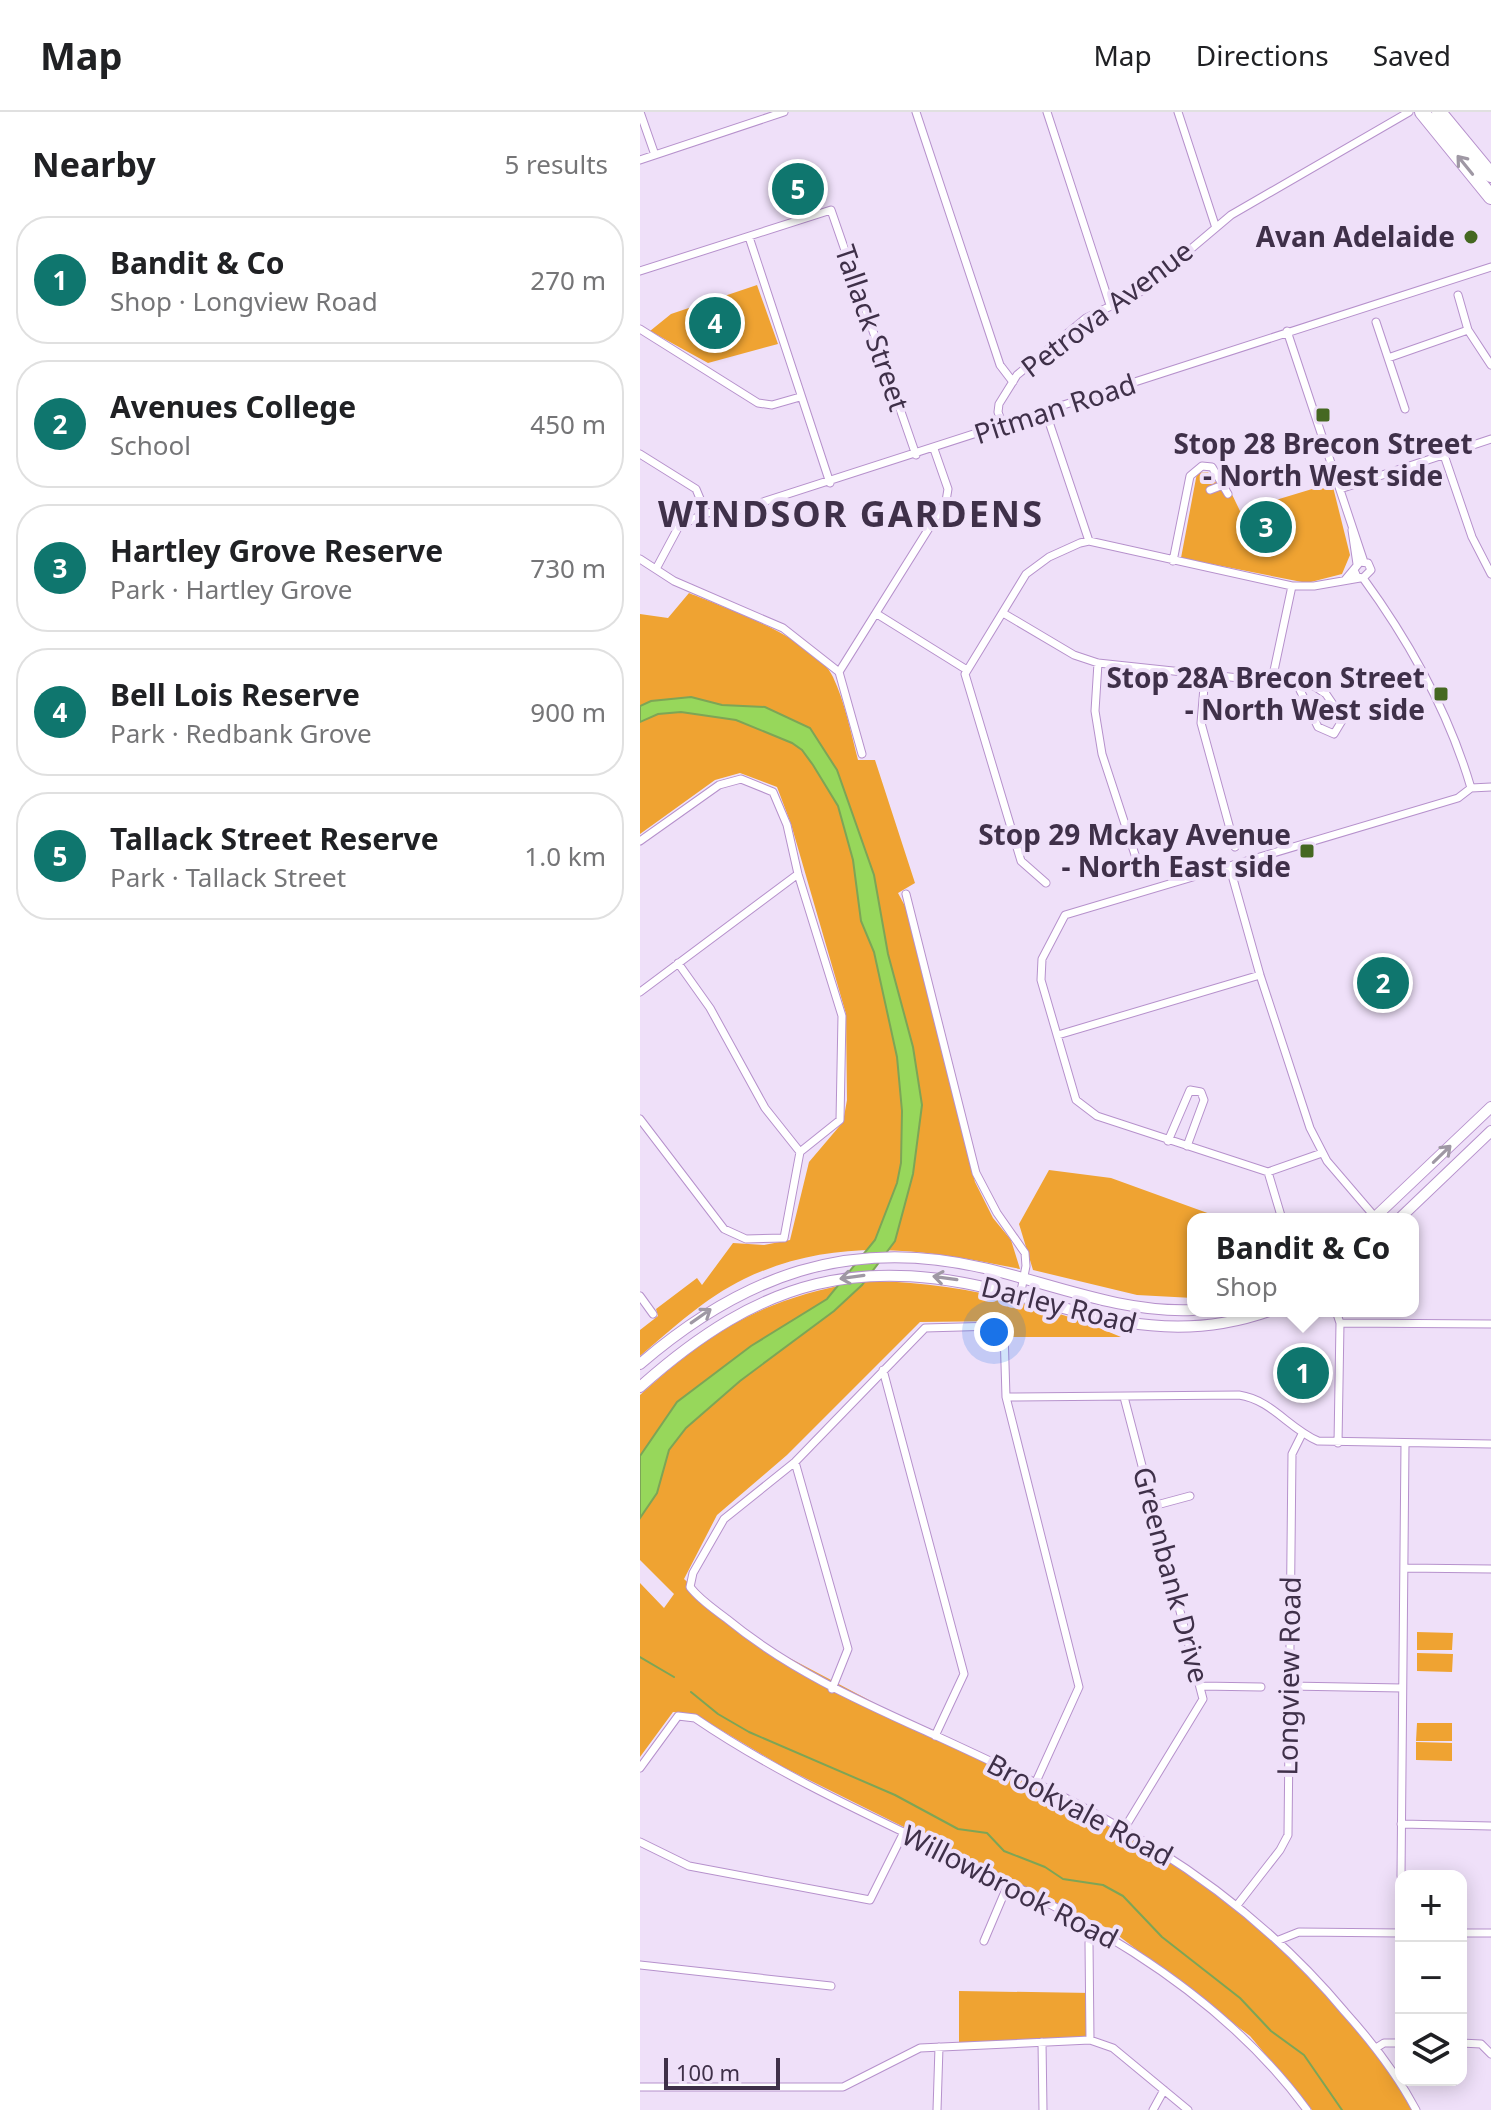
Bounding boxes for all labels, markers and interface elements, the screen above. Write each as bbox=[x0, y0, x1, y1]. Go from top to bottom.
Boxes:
text: Map bbox=[40, 29, 123, 81]
text: Map bbox=[1093, 36, 1152, 74]
text: Directions bbox=[1196, 36, 1329, 74]
text: Saved bbox=[1373, 36, 1451, 74]
text: Nearby bbox=[32, 141, 156, 187]
text: 5 results bbox=[504, 146, 608, 182]
one-way arrow bbox=[1456, 155, 1474, 176]
pin: 5 bbox=[772, 159, 824, 219]
place label: Avan Adelaide bbox=[1256, 217, 1455, 255]
marker: Avan Adelaide bbox=[1462, 228, 1480, 246]
street label: Petrova Avenue bbox=[1013, 231, 1200, 385]
street label: Tallack Street bbox=[827, 240, 919, 416]
text: Bandit & Co bbox=[110, 242, 284, 283]
text: 1 bbox=[53, 262, 67, 298]
text: 270 m bbox=[530, 262, 606, 298]
text: Shop · Longview Road bbox=[110, 283, 378, 319]
pin: 4 bbox=[689, 293, 741, 353]
street label: Pitman Road bbox=[969, 364, 1140, 452]
text: Avenues College bbox=[110, 386, 356, 427]
text: 2 bbox=[53, 406, 67, 442]
text: 450 m bbox=[530, 406, 606, 442]
marker: Stop 28 Brecon Street - North West side bbox=[1314, 406, 1332, 424]
place label: Stop 28 Brecon Street - North West side bbox=[1173, 424, 1473, 494]
text: School bbox=[110, 427, 191, 463]
district label: WINDSOR GARDENS bbox=[658, 489, 1044, 538]
pin: 3 bbox=[1240, 497, 1292, 557]
text: Hartley Grove Reserve bbox=[110, 530, 443, 571]
text: 3 bbox=[53, 550, 67, 586]
text: 730 m bbox=[530, 550, 606, 586]
text: Park · Hartley Grove bbox=[110, 571, 353, 607]
place label: Stop 28A Brecon Street - North West side bbox=[1106, 658, 1425, 728]
text: Bell Lois Reserve bbox=[110, 674, 360, 715]
marker: Stop 28A Brecon Street - North West side bbox=[1432, 685, 1450, 703]
text: 4 bbox=[53, 694, 67, 730]
text: 900 m bbox=[530, 694, 606, 730]
text: Park · Redbank Grove bbox=[110, 715, 372, 751]
place label: Stop 29 Mckay Avenue - North East side bbox=[978, 815, 1291, 885]
text: Tallack Street Reserve bbox=[110, 818, 439, 859]
text: 5 bbox=[53, 838, 67, 874]
text: 1.0 km bbox=[524, 838, 606, 874]
marker: Stop 29 Mckay Avenue - North East side bbox=[1298, 842, 1316, 860]
text: Park · Tallack Street bbox=[110, 859, 346, 895]
pin: 2 bbox=[1357, 953, 1409, 1013]
one-way arrow bbox=[1432, 1145, 1452, 1164]
popup bbox=[1187, 1213, 1419, 1317]
text: Bandit & Co bbox=[1216, 1227, 1390, 1268]
street label: Darley Road bbox=[977, 1266, 1141, 1342]
text: Shop bbox=[1216, 1268, 1278, 1304]
one-way arrow bbox=[840, 1270, 866, 1285]
one-way arrow bbox=[933, 1270, 958, 1285]
one-way arrow bbox=[690, 1308, 712, 1324]
your location bbox=[974, 1312, 1014, 1352]
pin: 1 bbox=[1277, 1343, 1329, 1403]
street label: Greenbank Drive bbox=[1125, 1463, 1219, 1687]
street label: Longview Road bbox=[1267, 1576, 1309, 1776]
street label: Brookvale Road bbox=[981, 1744, 1180, 1874]
street label: Willowbrook Road bbox=[896, 1815, 1125, 1957]
map controls bbox=[1395, 1870, 1467, 2086]
button: + bbox=[1395, 1870, 1467, 1942]
button: − bbox=[1395, 1942, 1467, 2014]
button: layers bbox=[1395, 2014, 1467, 2086]
scale bar bbox=[664, 2054, 780, 2090]
text: 100 m bbox=[676, 2057, 740, 2087]

